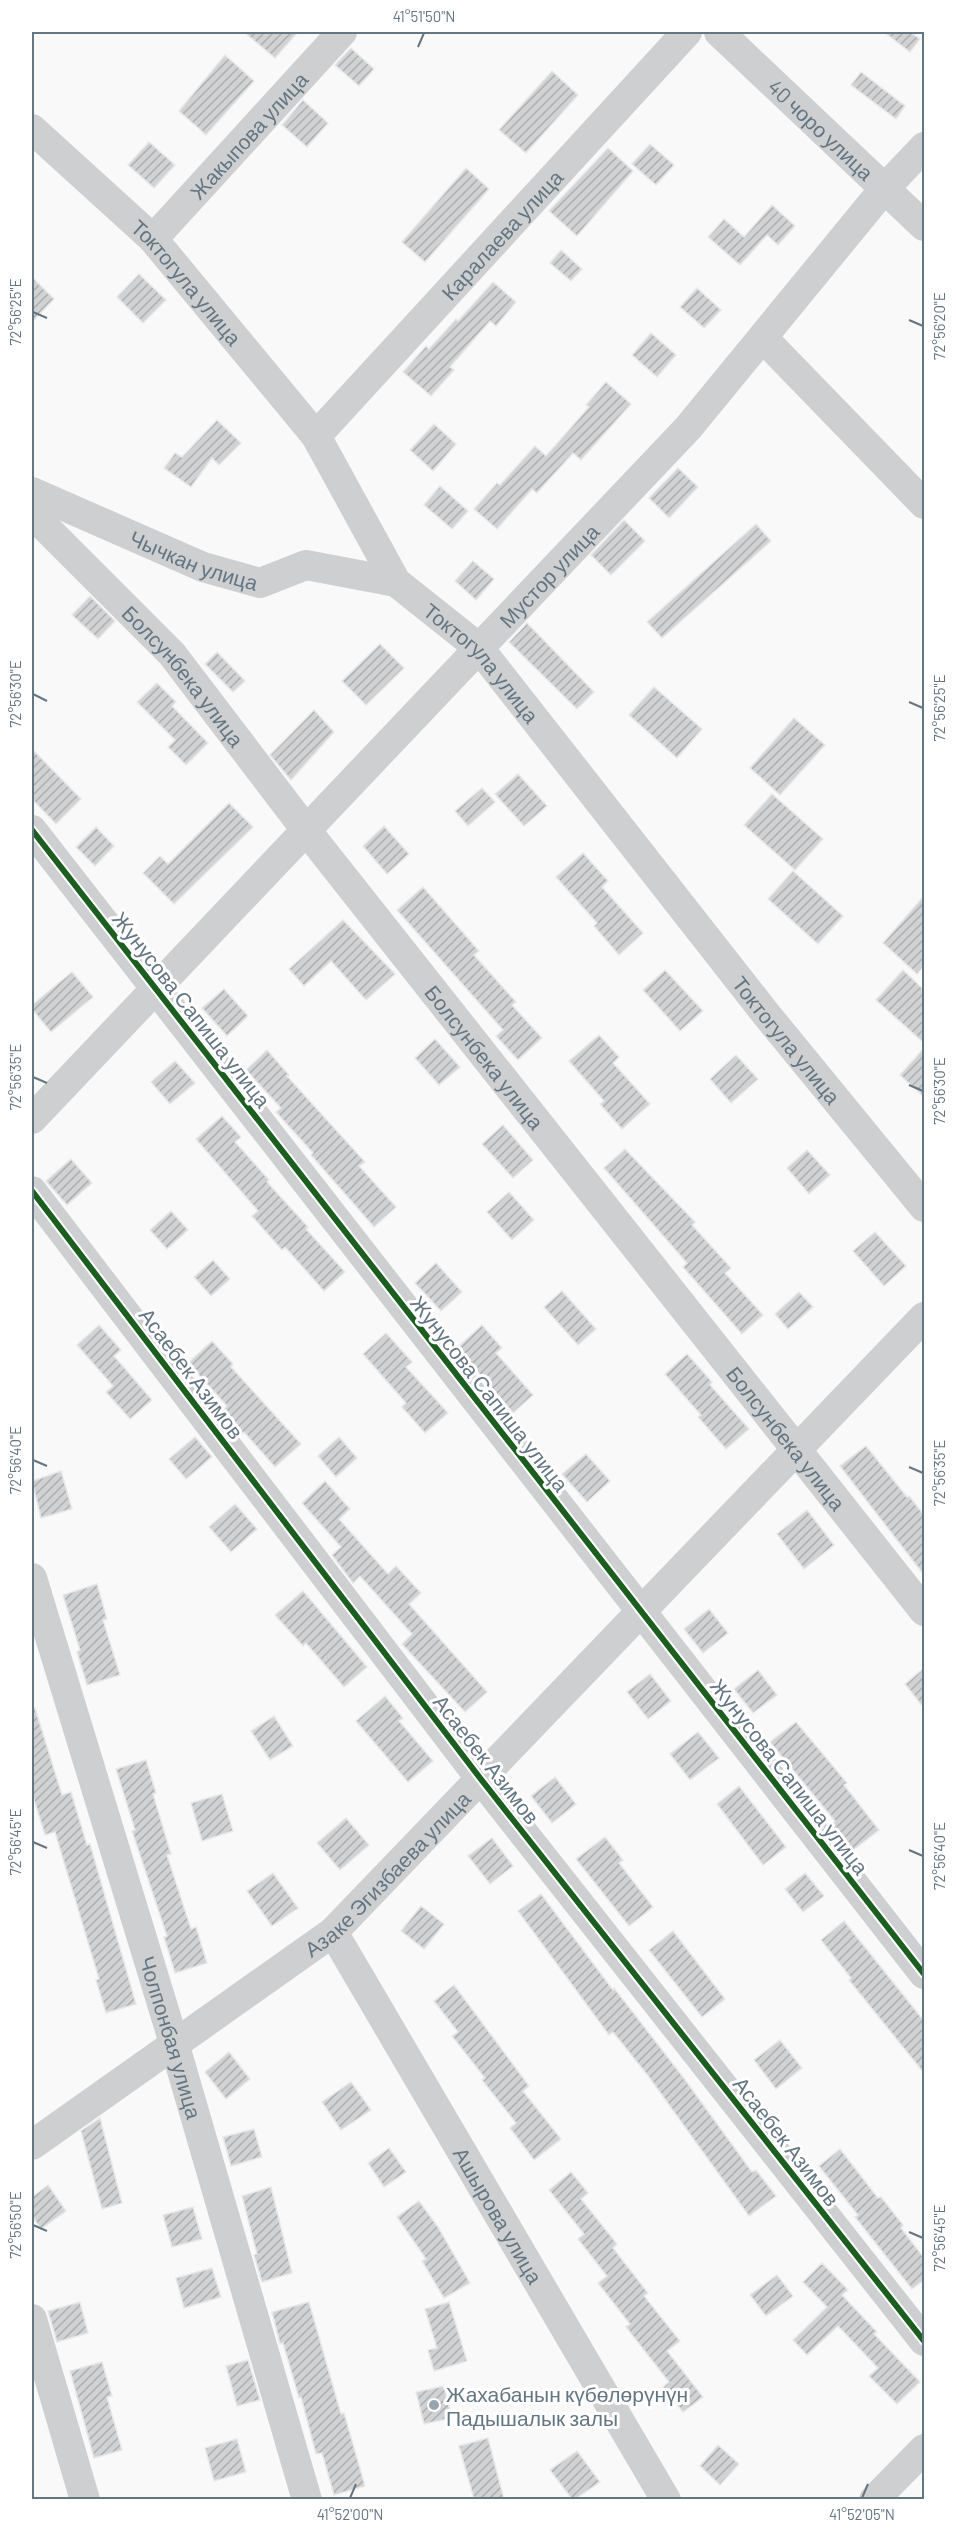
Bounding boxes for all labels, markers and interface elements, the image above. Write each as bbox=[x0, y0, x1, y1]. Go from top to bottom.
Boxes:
text: 41°51'50"N bbox=[393, 7, 455, 25]
street label: Жакыпова улица bbox=[184, 66, 313, 204]
street label: 40 чоро улица bbox=[764, 73, 879, 185]
street label: Каралаева улица bbox=[435, 164, 567, 304]
street label: Токтогула улица bbox=[127, 214, 248, 350]
text: 72°56'25"E bbox=[6, 278, 24, 346]
text: 72°56'20"E bbox=[930, 292, 948, 360]
street label: Мустор улица bbox=[493, 518, 604, 632]
street label: Чычкан улица bbox=[126, 524, 261, 594]
street label: Токтогула улица bbox=[419, 597, 545, 727]
street label: Болсунбека улица bbox=[118, 600, 250, 751]
text: 72°56'30"E bbox=[6, 660, 24, 728]
text: 72°56'25"E bbox=[930, 674, 948, 742]
street label: Жунусова Сапиша улица bbox=[108, 906, 276, 1112]
street label: Токтогула улица bbox=[728, 971, 847, 1109]
street label: Болсунбека улица bbox=[421, 979, 550, 1134]
text: 72°56'35"E bbox=[6, 1044, 24, 1110]
text: 72°56'30"E bbox=[930, 1057, 948, 1125]
street label: Жунусова Сапиша улица bbox=[406, 1290, 574, 1496]
street label: Асаебек Азимов bbox=[135, 1303, 249, 1443]
street label: Болсунбека улица bbox=[722, 1361, 852, 1515]
text: 72°56'40"E bbox=[6, 1426, 24, 1494]
text: 72°56'35"E bbox=[930, 1440, 948, 1506]
street label: Жунусова Сапиша улица bbox=[706, 1673, 874, 1879]
street label: Асаебек Азимов bbox=[429, 1689, 545, 1829]
street label: Азаке Эгизбаева улица bbox=[299, 1785, 475, 1961]
text: 72°56'45"E bbox=[6, 1808, 24, 1876]
text: 72°56'40"E bbox=[930, 1822, 948, 1890]
street label: Чолпонбая улица bbox=[136, 1953, 208, 2122]
street label: Асаебек Азимов bbox=[729, 2071, 845, 2211]
street label: Ашырова улица bbox=[449, 2142, 549, 2288]
text: 72°56'50"E bbox=[6, 2191, 24, 2259]
text: 72°56'45"E bbox=[930, 2204, 948, 2272]
place label: Жахабанын күбөлөрүнүн Падышалык залы bbox=[446, 2381, 688, 2430]
marker: Жахабанын күбөлөрүнүн Падышалык залы bbox=[427, 2398, 441, 2412]
text: 41°52'00"N bbox=[317, 2505, 383, 2523]
text: 41°52'05"N bbox=[829, 2505, 895, 2523]

